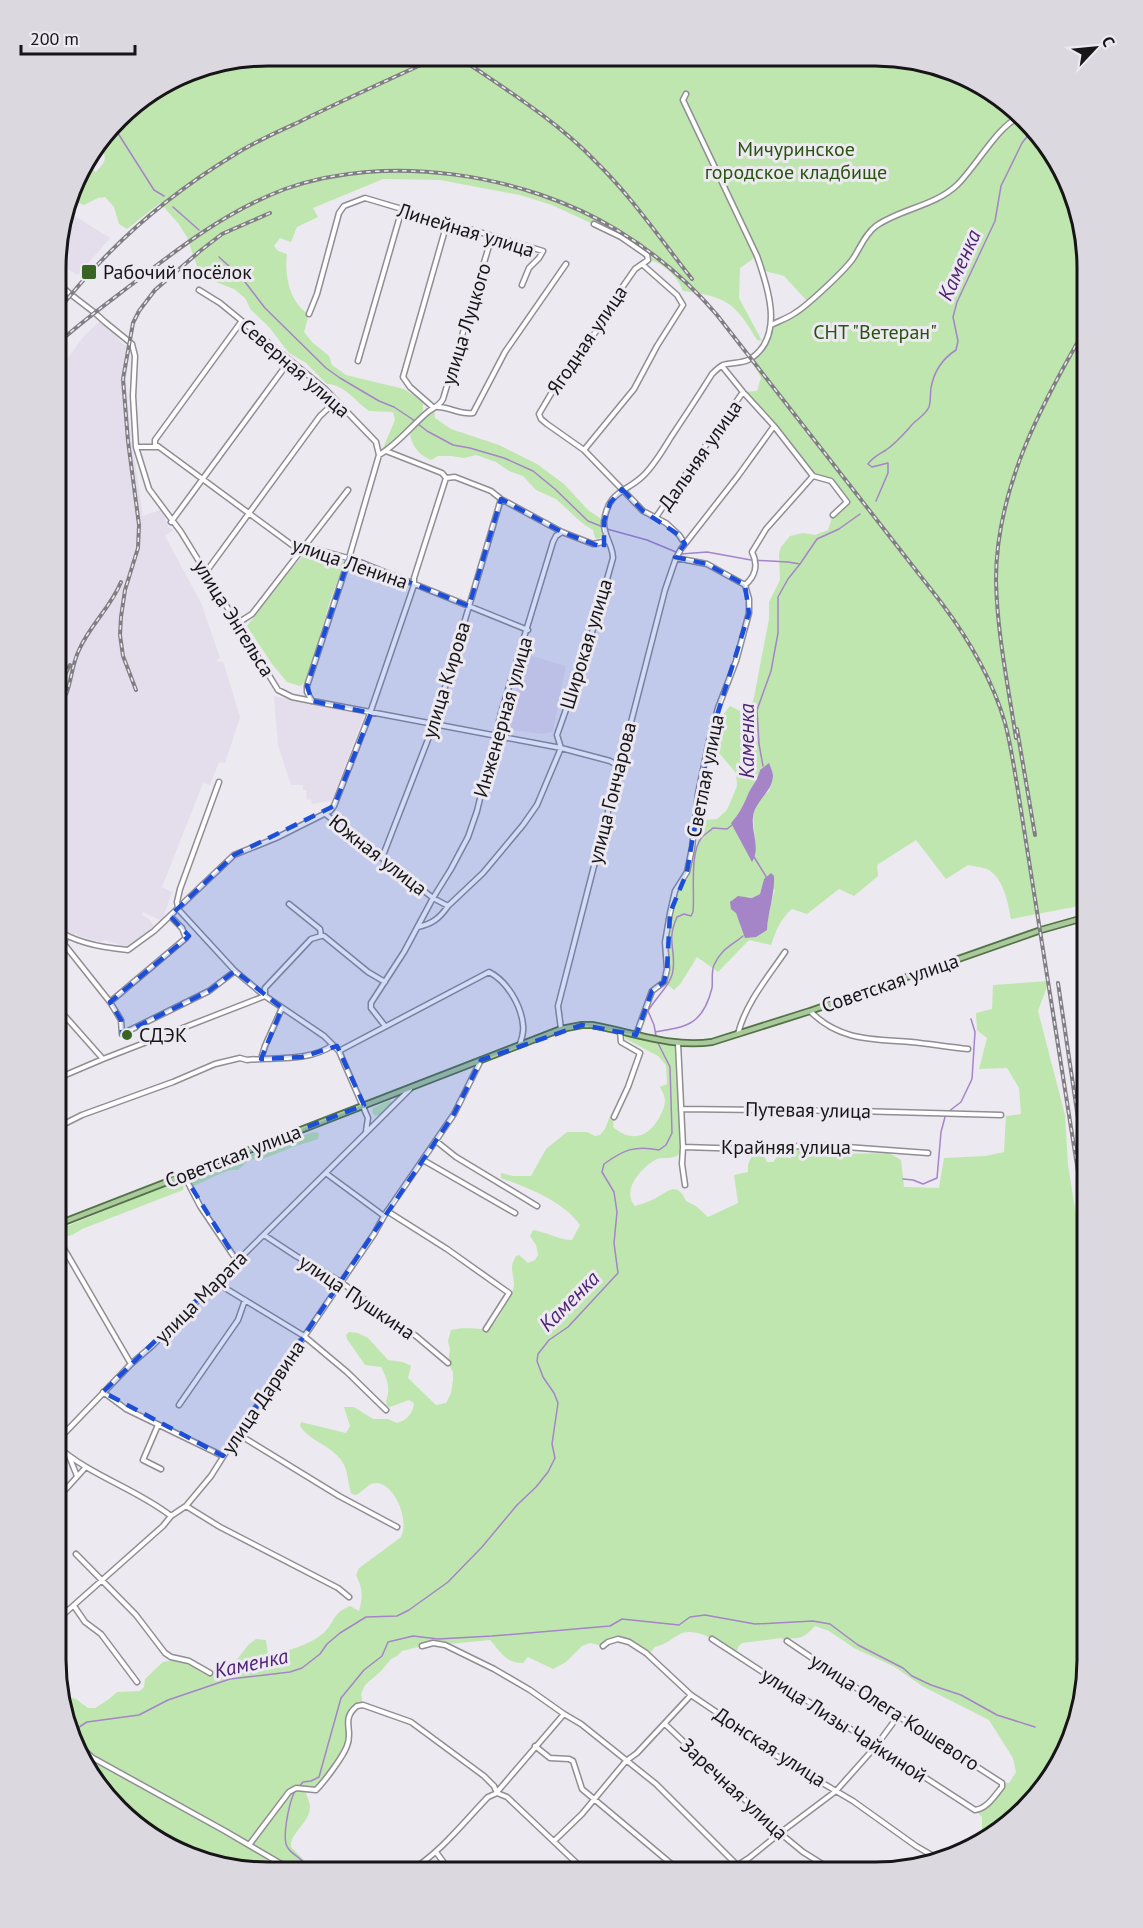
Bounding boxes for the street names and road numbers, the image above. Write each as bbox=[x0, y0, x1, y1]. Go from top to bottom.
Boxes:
street label: Линейная улица bbox=[393, 197, 538, 263]
street label: улица Луцкого bbox=[435, 260, 497, 388]
street label: Ягодная улица bbox=[541, 280, 633, 400]
street label: Северная улица bbox=[234, 313, 356, 423]
street label: Дальняя улица bbox=[652, 395, 748, 515]
street label: улица Ленина bbox=[289, 531, 411, 595]
street label: улица Энгельса bbox=[188, 555, 280, 681]
street label: Широкая улица bbox=[554, 576, 618, 712]
street label: улица Кирова bbox=[416, 618, 476, 742]
street label: Инженерная улица bbox=[468, 634, 538, 800]
street label: Светлая улица bbox=[680, 712, 730, 840]
street label: улица Гончарова bbox=[582, 719, 642, 867]
street label: Южная улица bbox=[324, 809, 432, 901]
street label: Советская улица bbox=[818, 947, 962, 1019]
street label: Путевая улица bbox=[745, 1096, 871, 1124]
street label: Советская улица bbox=[161, 1118, 305, 1194]
street label: Крайняя улица bbox=[721, 1134, 851, 1160]
street label: улица Марата bbox=[149, 1245, 253, 1349]
street label: улица Пушкина bbox=[294, 1249, 420, 1345]
street label: улица Дарвина bbox=[215, 1335, 311, 1459]
street label: улица Олега Кошевого bbox=[805, 1647, 985, 1777]
street label: улица Лизы Чайкиной bbox=[756, 1662, 932, 1788]
street label: Донская улица bbox=[709, 1701, 831, 1793]
street label: Заречная улица bbox=[675, 1732, 793, 1846]

